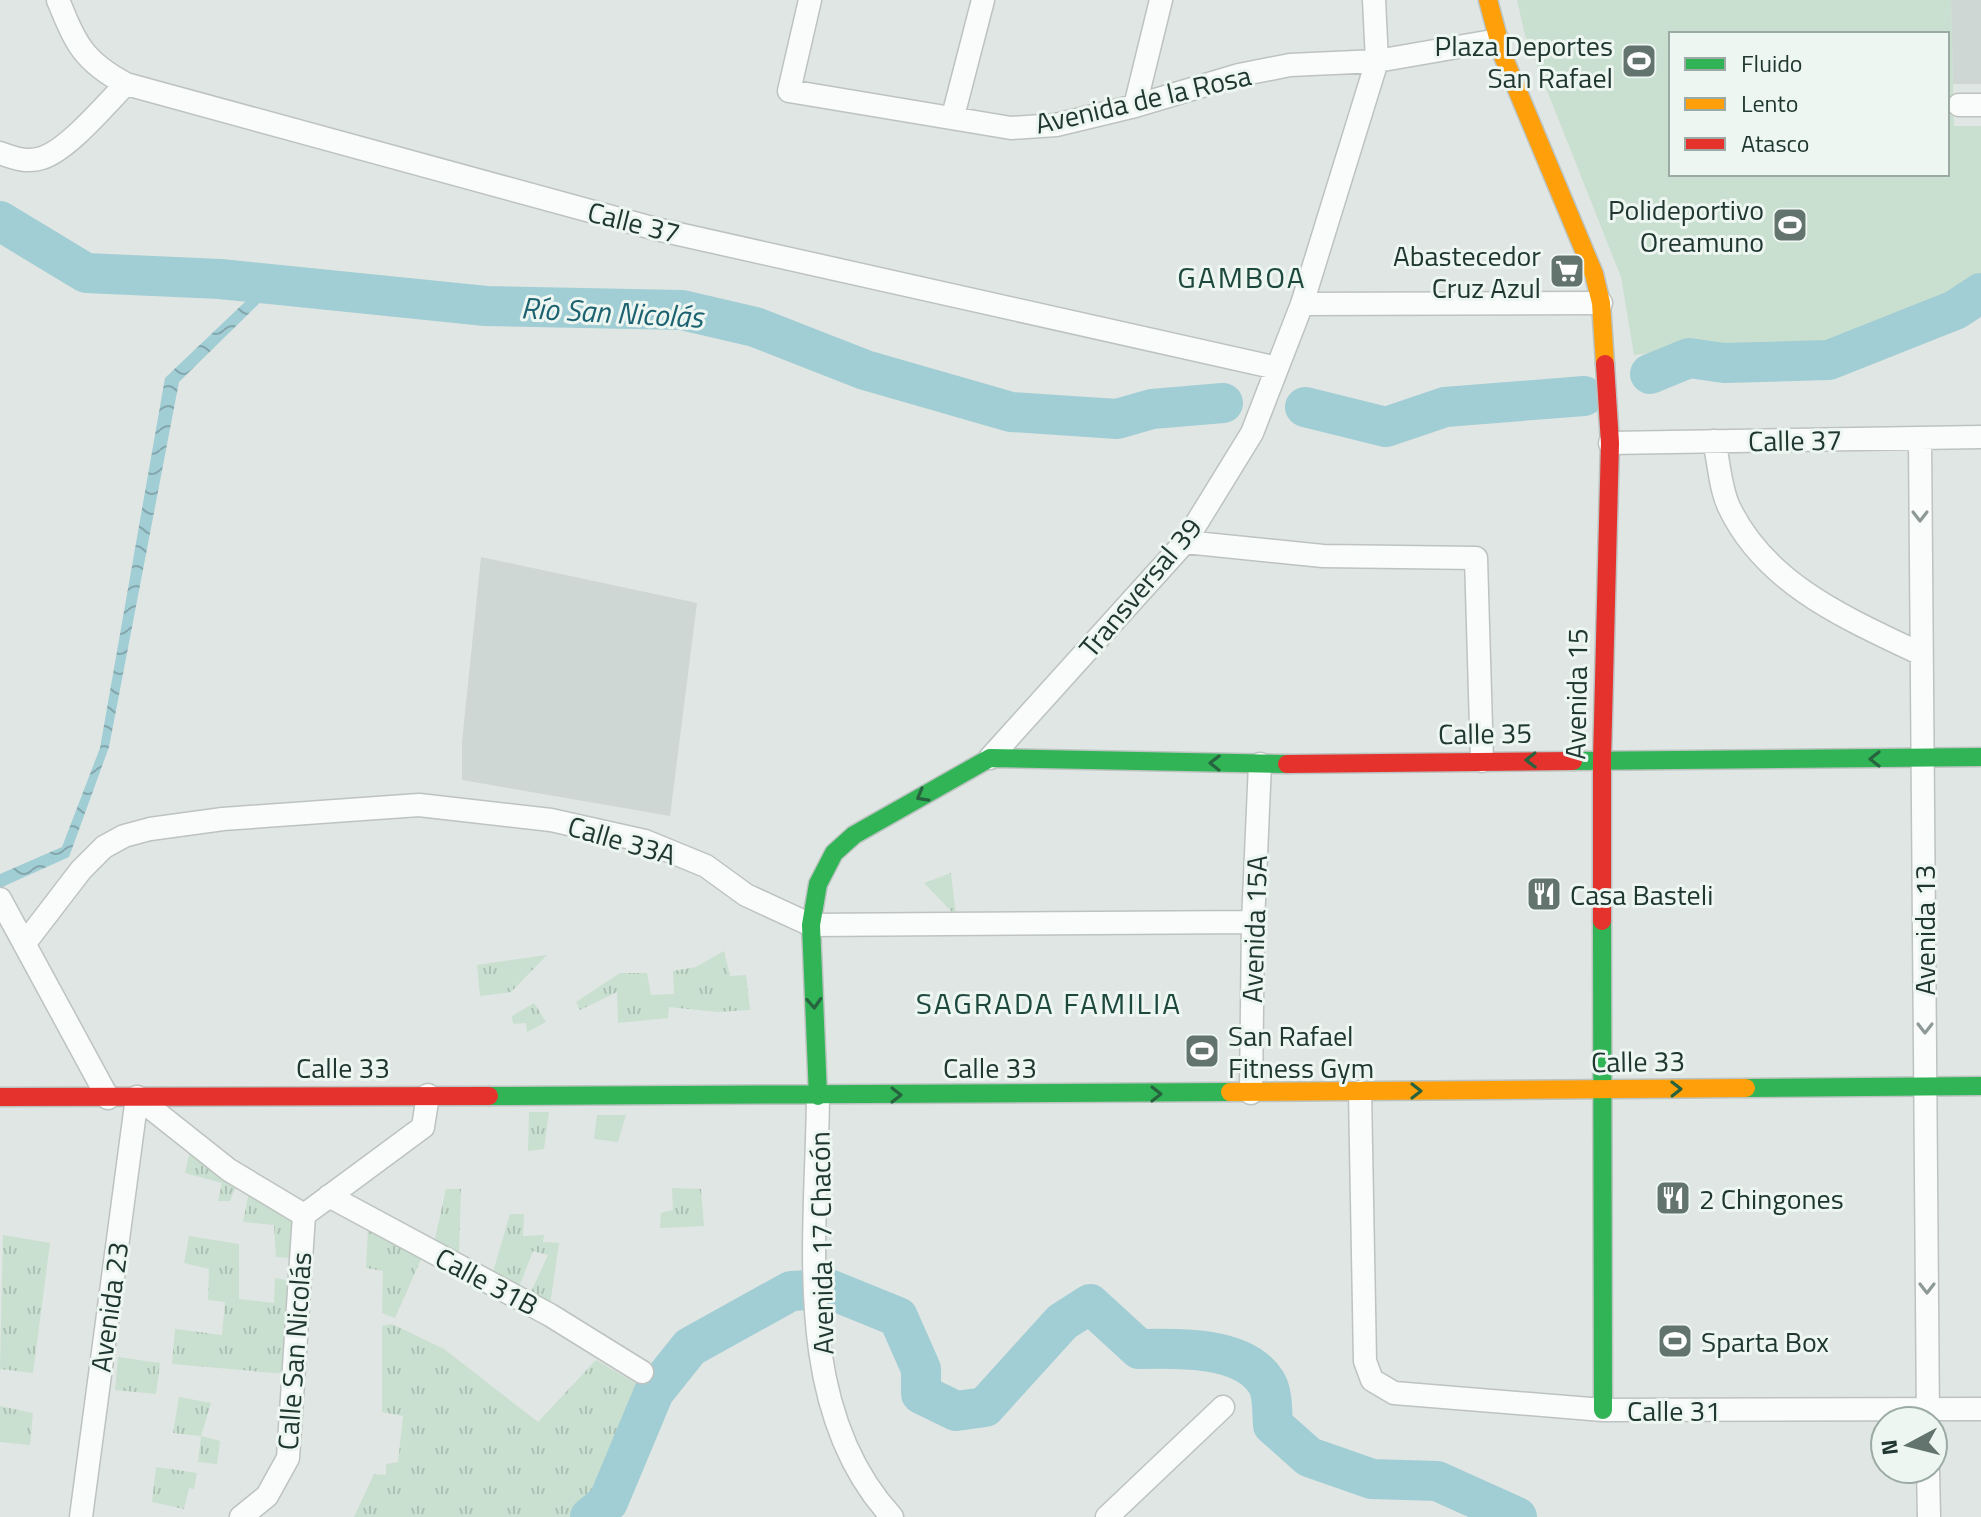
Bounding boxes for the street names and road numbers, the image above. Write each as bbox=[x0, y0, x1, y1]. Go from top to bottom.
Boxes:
street label: Avenida de la Rosa bbox=[1031, 53, 1255, 145]
street label: Calle 37 bbox=[583, 190, 685, 254]
street label: Calle 37 bbox=[1748, 418, 1842, 462]
street label: Transversal 39 bbox=[1068, 507, 1212, 667]
street label: Avenida 15 bbox=[1553, 628, 1599, 760]
street label: Calle 35 bbox=[1438, 711, 1532, 755]
street label: Calle 33A bbox=[563, 804, 681, 876]
street label: Avenida 15A bbox=[1230, 854, 1278, 1004]
street label: Avenida 13 bbox=[1903, 864, 1946, 996]
street label: Calle 33 bbox=[1591, 1039, 1685, 1083]
street label: Calle 33 bbox=[296, 1046, 390, 1089]
street label: Calle 33 bbox=[943, 1046, 1037, 1089]
street label: Avenida 17 Chacón bbox=[798, 1131, 844, 1355]
street label: Calle 31B bbox=[428, 1236, 546, 1326]
street label: Avenida 23 bbox=[79, 1239, 139, 1375]
street label: Calle San Nicolás bbox=[266, 1251, 322, 1451]
street label: Calle 31 bbox=[1627, 1389, 1721, 1432]

